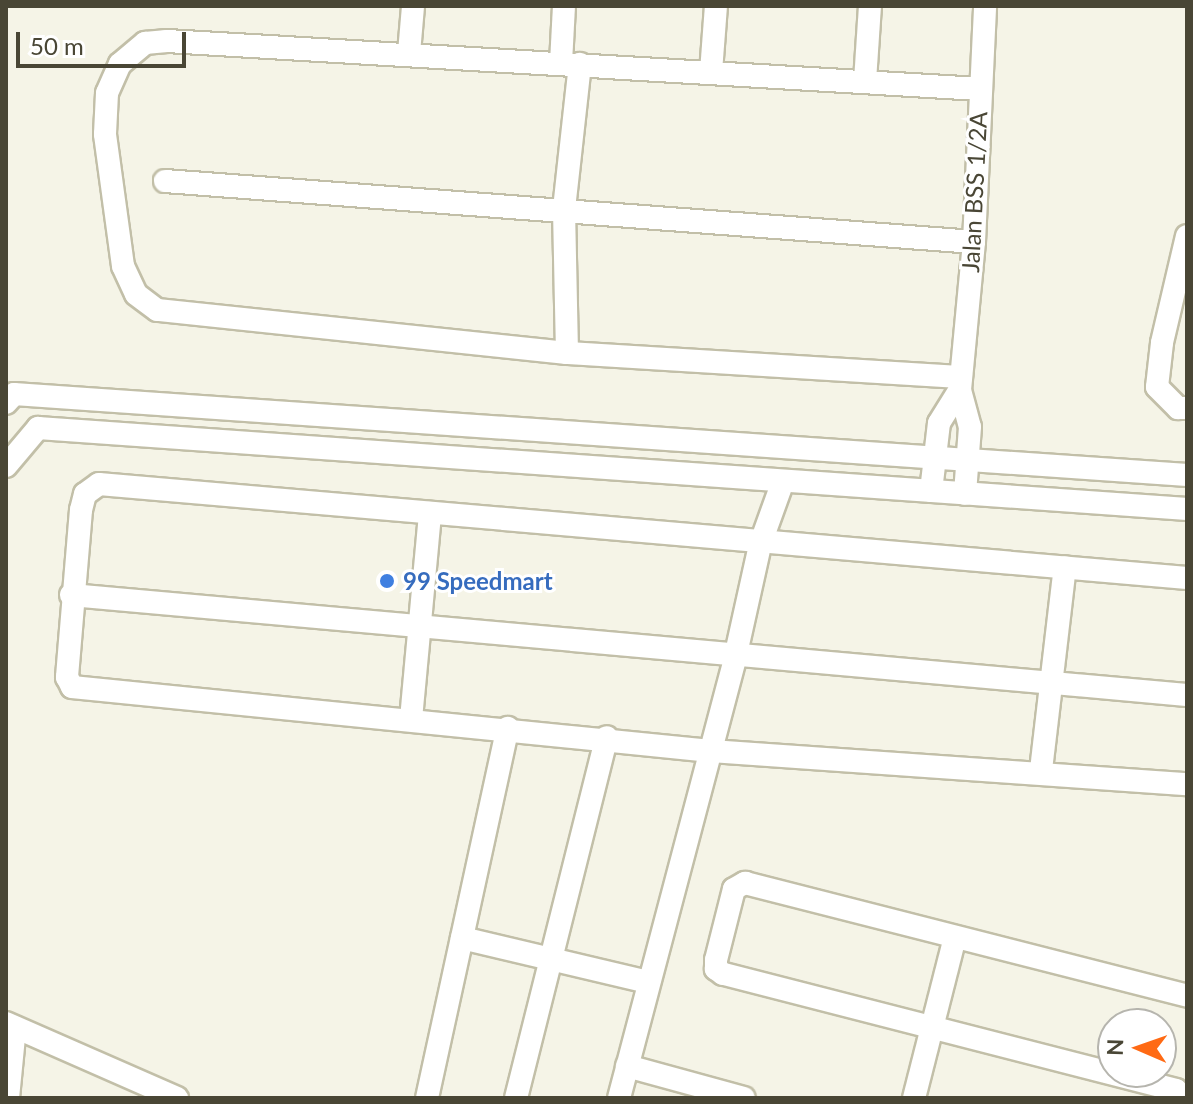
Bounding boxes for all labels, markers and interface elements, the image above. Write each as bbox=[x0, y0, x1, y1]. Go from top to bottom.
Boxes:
scale bar bbox=[20, 16, 190, 66]
text: 50 m bbox=[30, 31, 84, 60]
street label: Jalan BSS 1/2A bbox=[955, 111, 993, 273]
place label: 99 Speedmart bbox=[403, 567, 553, 595]
marker: 99 Speedmart bbox=[378, 572, 396, 590]
north arrow bbox=[1097, 1008, 1177, 1088]
text: N bbox=[1101, 1038, 1128, 1056]

